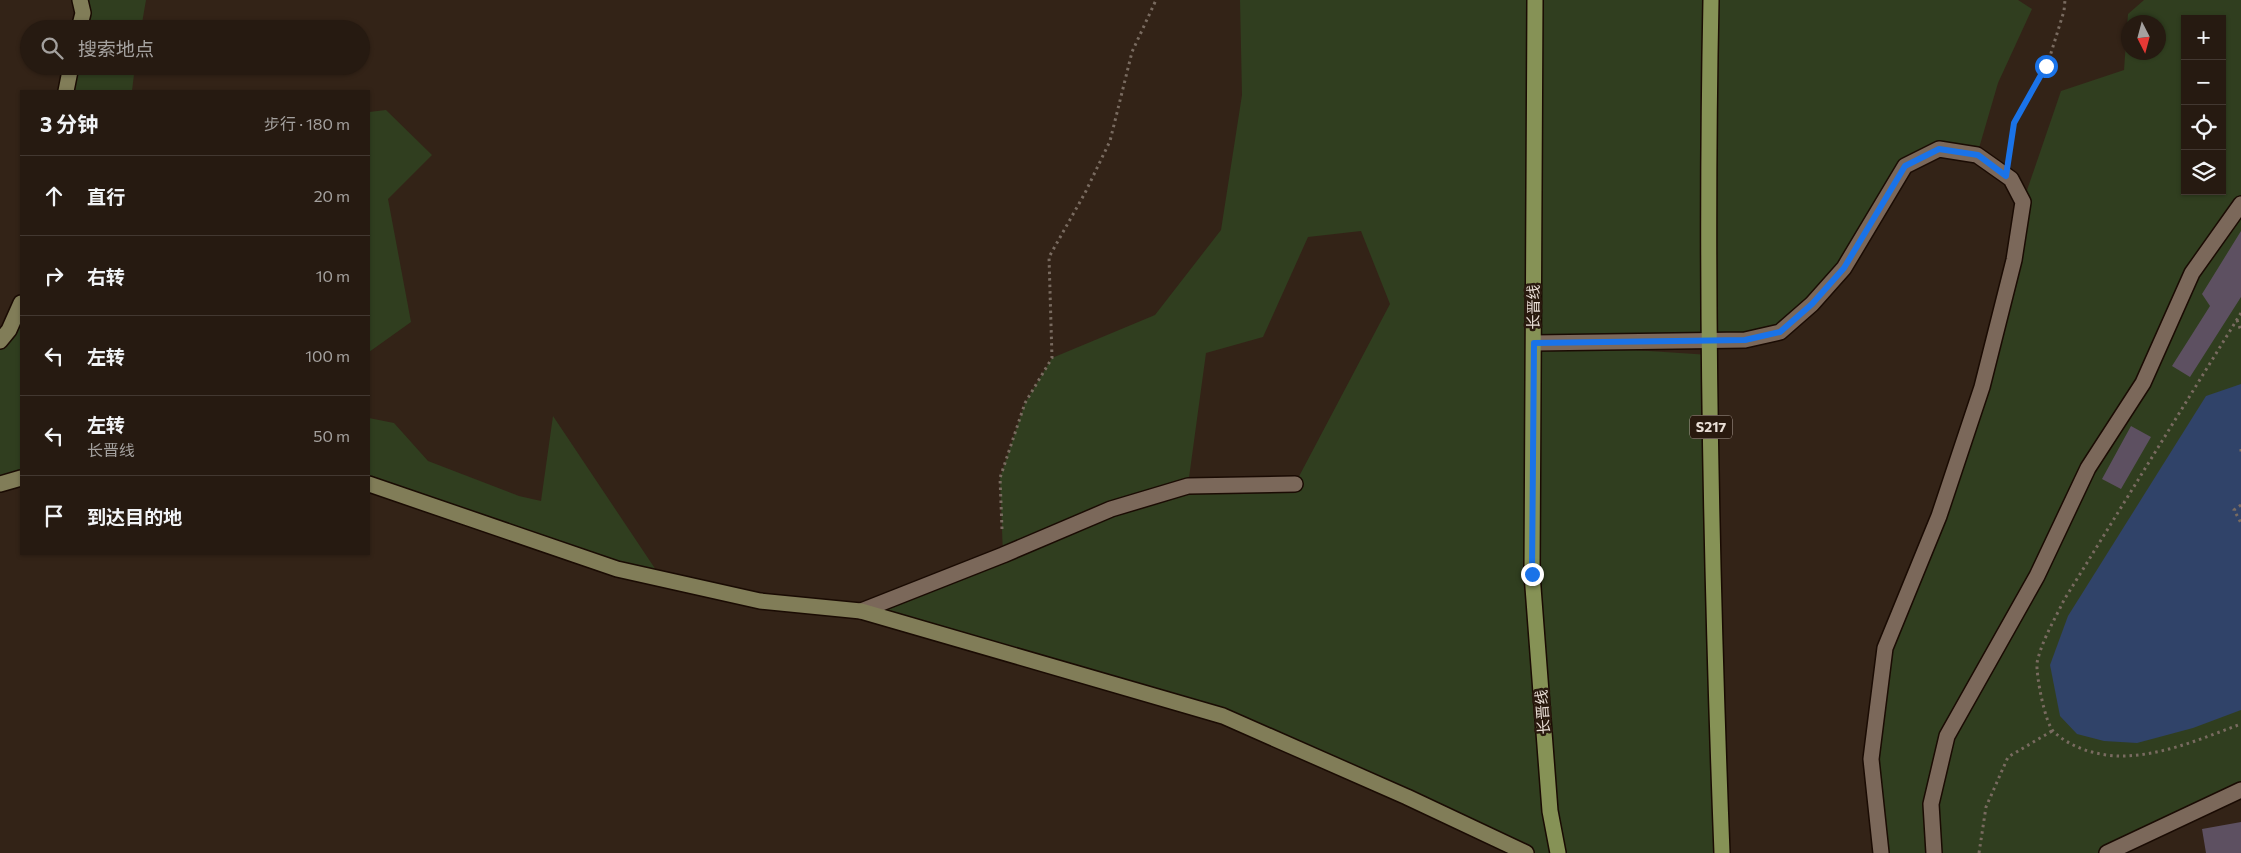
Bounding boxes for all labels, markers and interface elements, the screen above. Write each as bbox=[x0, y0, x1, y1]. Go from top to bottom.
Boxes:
north arrow bbox=[2121, 15, 2166, 60]
map controls bbox=[2181, 15, 2226, 195]
button: + bbox=[2181, 15, 2226, 60]
search box bbox=[20, 20, 370, 75]
icon: search bbox=[38, 34, 66, 62]
text: 搜索地点 bbox=[78, 37, 154, 60]
route start bbox=[2035, 55, 2058, 78]
button: − bbox=[2181, 60, 2226, 105]
button: locate bbox=[2181, 105, 2226, 150]
text: 3 分钟 bbox=[40, 111, 98, 136]
text: 步行 · 180 m bbox=[264, 114, 350, 133]
button: layers bbox=[2181, 150, 2226, 195]
icon: ahead bbox=[40, 182, 68, 210]
text: 直行 bbox=[87, 185, 125, 208]
text: 20 m bbox=[314, 186, 350, 205]
icon: right bbox=[40, 262, 68, 290]
text: 右转 bbox=[87, 265, 125, 288]
text: 10 m bbox=[316, 266, 350, 285]
street label: 长晋线 bbox=[1524, 284, 1542, 330]
icon: left bbox=[40, 342, 68, 370]
text: 左转 bbox=[87, 345, 125, 368]
text: 100 m bbox=[305, 346, 350, 365]
text: 左转 bbox=[87, 413, 125, 436]
road number: S217 bbox=[1690, 416, 1732, 438]
icon: left bbox=[40, 422, 68, 450]
text: 50 m bbox=[313, 426, 350, 445]
text: 长晋线 bbox=[87, 440, 135, 459]
icon: arrive bbox=[40, 502, 68, 530]
text: 到达目的地 bbox=[87, 505, 182, 528]
route end bbox=[1521, 563, 1544, 586]
street label: 长晋线 bbox=[1531, 689, 1553, 735]

